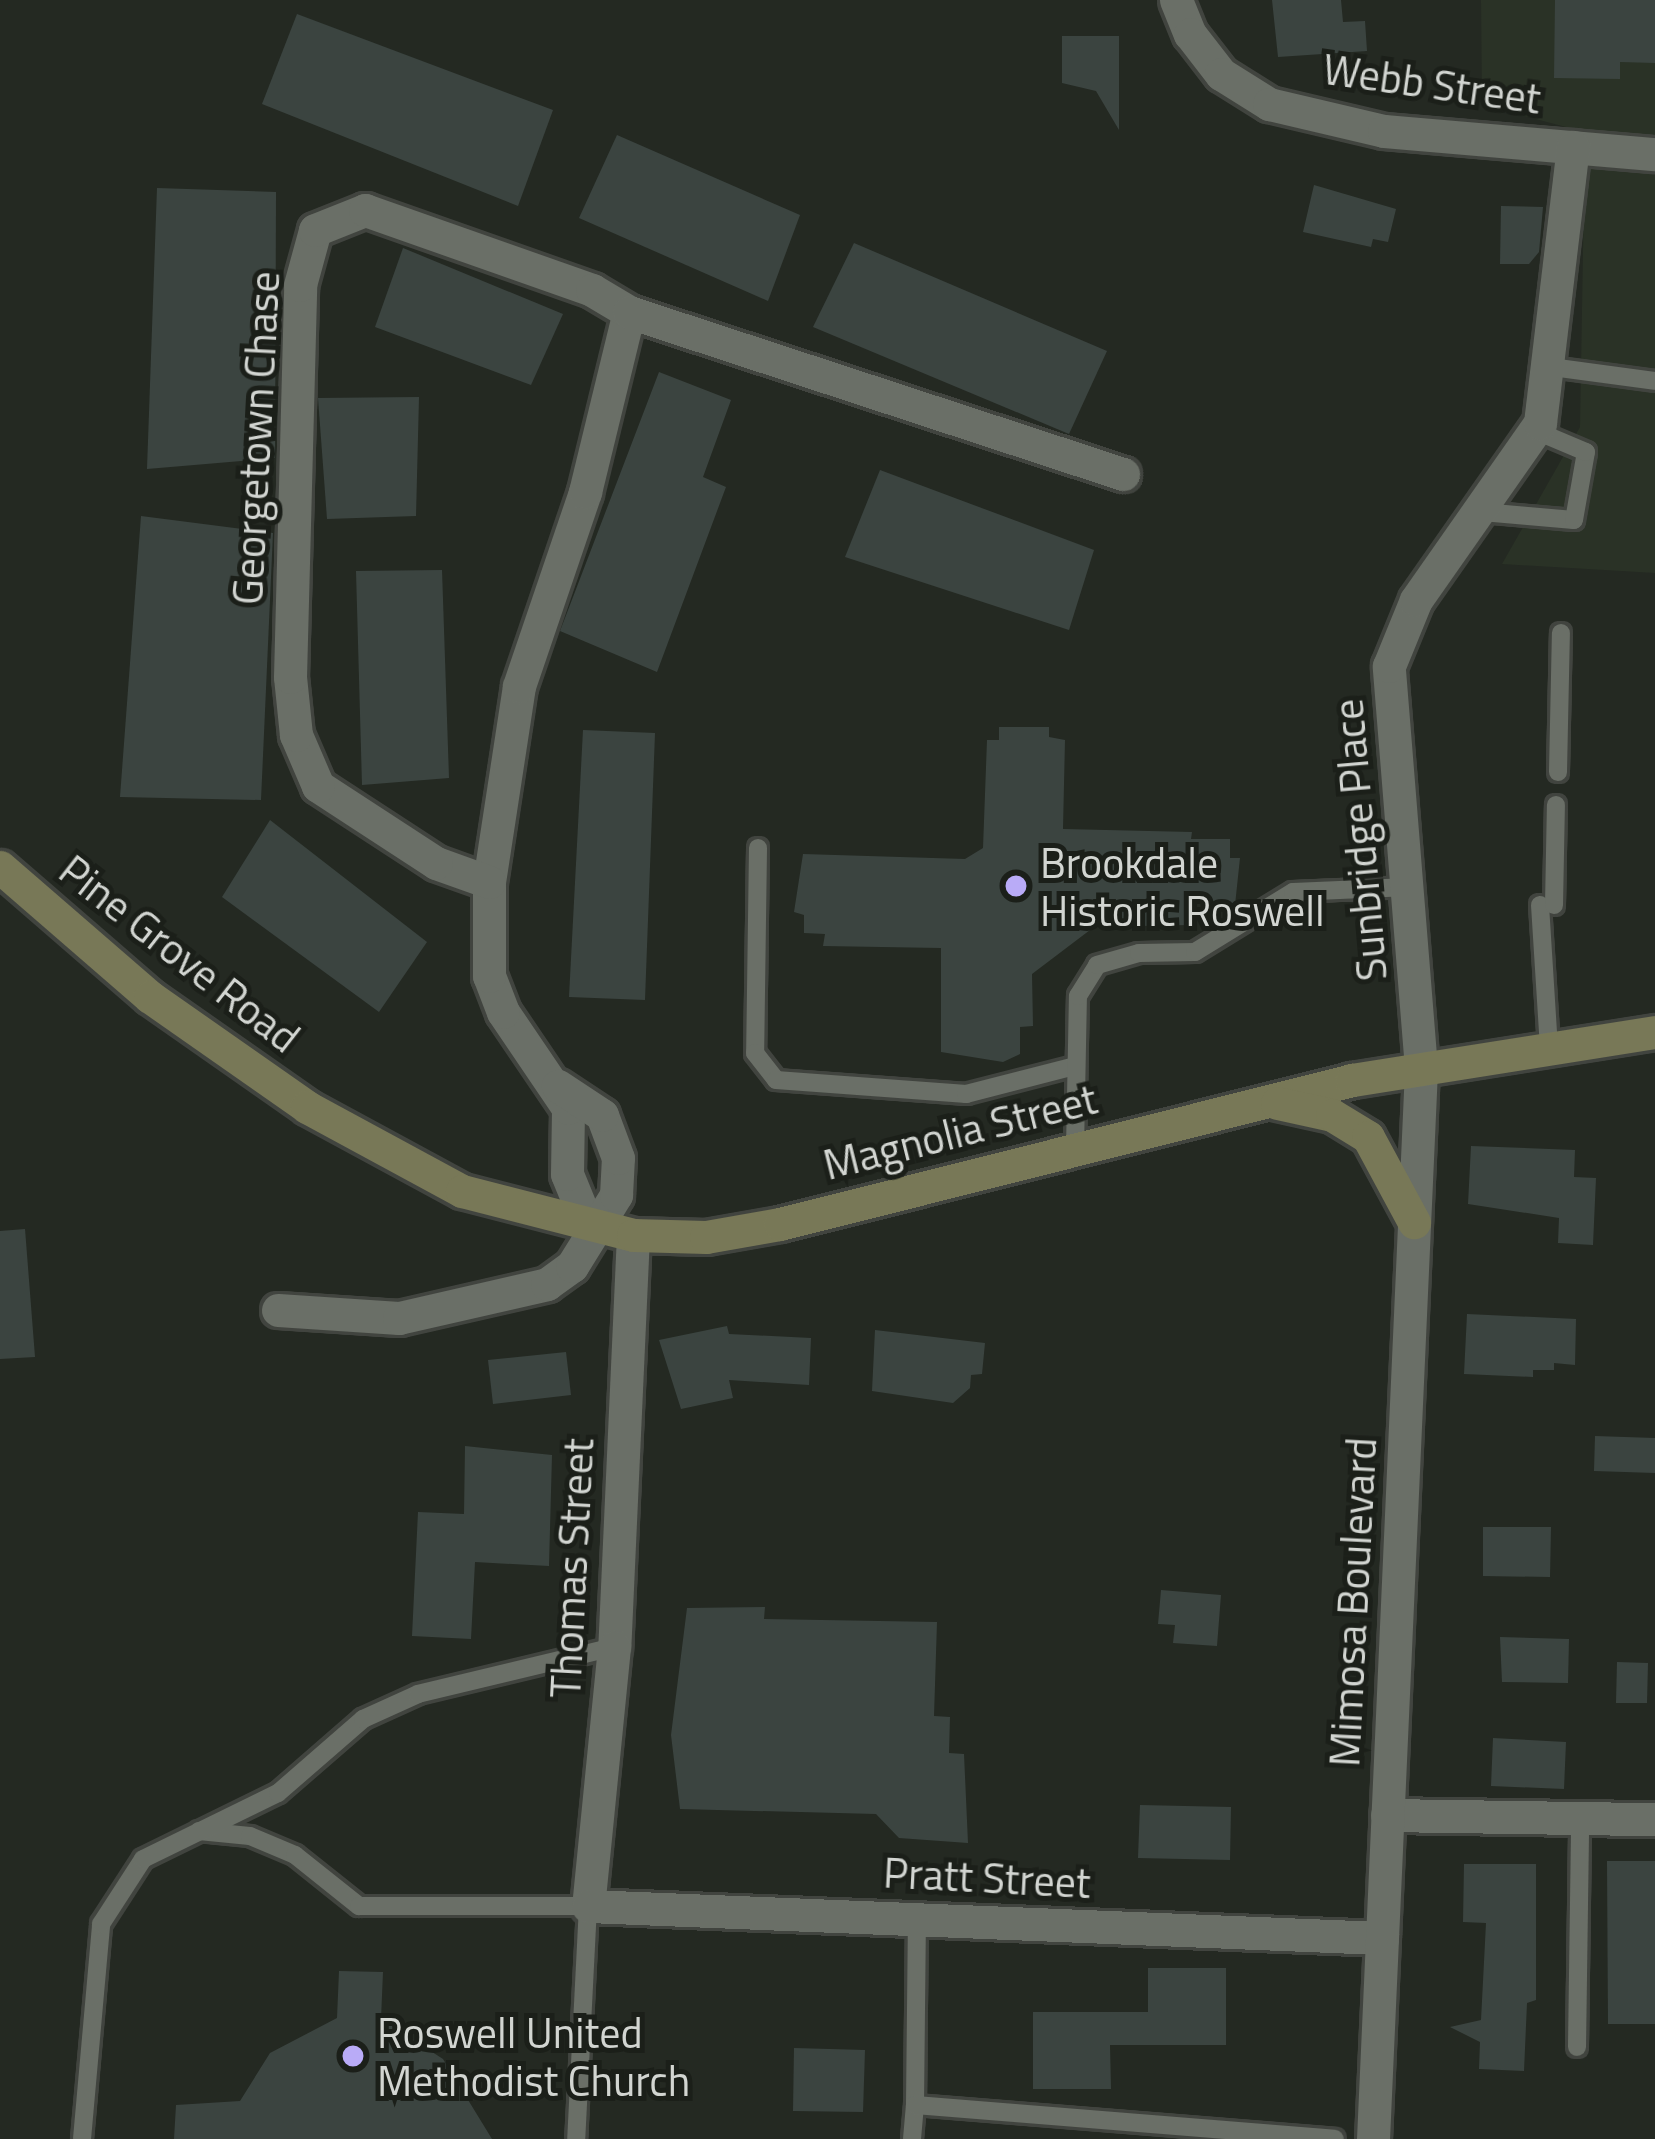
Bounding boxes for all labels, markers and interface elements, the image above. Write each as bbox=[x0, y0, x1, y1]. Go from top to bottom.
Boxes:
street label: Webb Street bbox=[1320, 43, 1544, 123]
street label: Georgetown Chase bbox=[221, 270, 289, 606]
street label: Sunbridge Place bbox=[1322, 697, 1396, 983]
place label: Brookdale Historic Roswell bbox=[1040, 837, 1325, 936]
street label: Pine Grove Road bbox=[50, 844, 310, 1062]
marker: Brookdale Historic Roswell bbox=[1003, 873, 1029, 899]
street label: Magnolia Street bbox=[818, 1073, 1102, 1189]
street label: Mimosa Boulevard bbox=[1318, 1436, 1386, 1768]
street label: Thomas Street bbox=[539, 1437, 603, 1699]
street label: Pratt Street bbox=[882, 1846, 1092, 1908]
place label: Roswell United Methodist Church bbox=[377, 2007, 690, 2106]
marker: Roswell United Methodist Church bbox=[340, 2043, 366, 2069]

